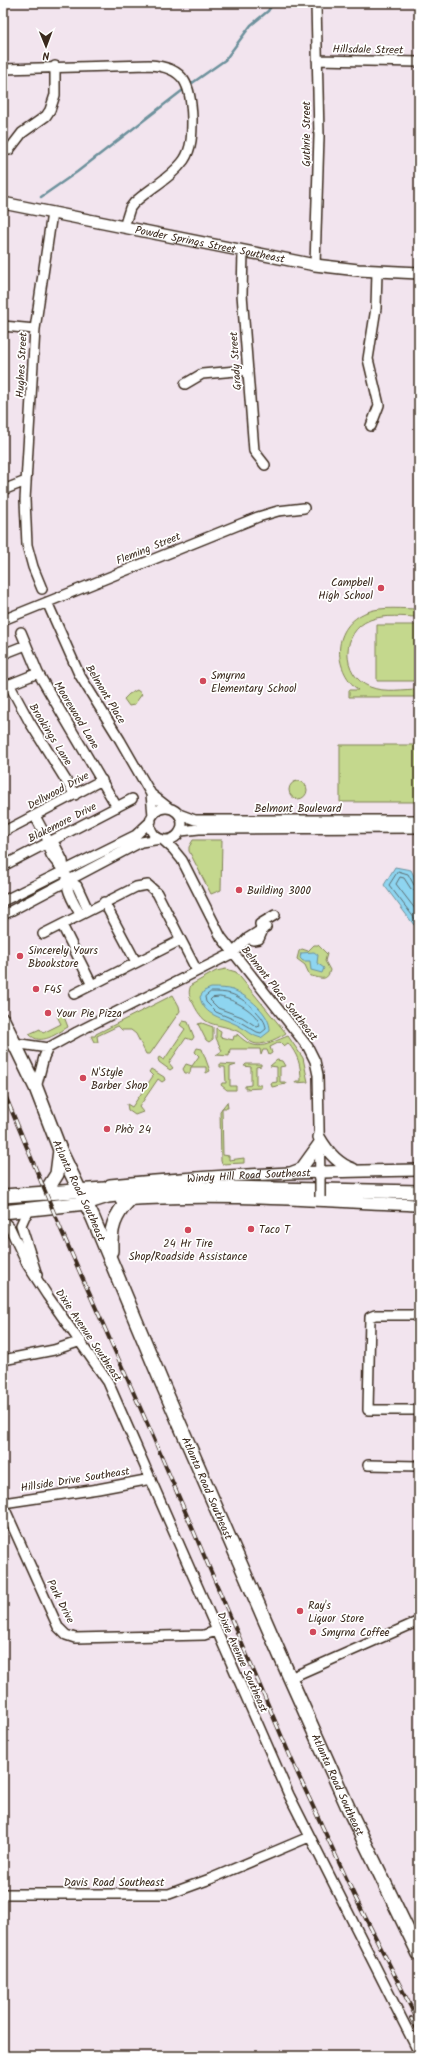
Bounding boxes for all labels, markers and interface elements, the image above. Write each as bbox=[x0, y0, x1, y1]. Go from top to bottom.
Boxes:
north arrow bbox=[26, 26, 66, 66]
street label: Hillsdale Street bbox=[332, 40, 404, 60]
text: N bbox=[42, 46, 50, 64]
street label: Guthrie Street bbox=[298, 100, 316, 167]
street label: Powder Springs Street Southeast bbox=[133, 221, 287, 269]
street label: Grady Street bbox=[225, 330, 247, 391]
street label: Hughes Street bbox=[11, 331, 33, 398]
street label: Fleming Street bbox=[113, 528, 184, 570]
place label: Campbell High School bbox=[318, 574, 373, 605]
marker: Campbell High School bbox=[376, 583, 386, 593]
street label: Belmont Place bbox=[80, 661, 130, 728]
place label: Smyrna Elementary School bbox=[211, 667, 297, 698]
marker: Smyrna Elementary School bbox=[198, 676, 208, 686]
street label: Moorewood Lane bbox=[49, 678, 104, 753]
street label: Brookings Lane bbox=[24, 700, 77, 769]
street label: Dellwood Drive bbox=[24, 767, 93, 815]
street label: Blakemore Drive bbox=[25, 798, 100, 848]
street label: Belmont Boulevard bbox=[255, 800, 342, 818]
place label: Building 3000 bbox=[247, 882, 311, 900]
marker: Building 3000 bbox=[234, 885, 244, 895]
place label: Sincerely Yours Bbookstore bbox=[28, 942, 98, 973]
street label: Belmont Place Southeast bbox=[236, 942, 323, 1046]
marker: Sincerely Yours Bbookstore bbox=[15, 951, 25, 961]
place label: F45 bbox=[44, 981, 63, 999]
marker: F45 bbox=[31, 984, 41, 994]
place label: Your Pie Pizza bbox=[56, 1005, 122, 1023]
marker: Your Pie Pizza bbox=[43, 1008, 53, 1018]
place label: N'Style Barber Shop bbox=[91, 1064, 148, 1095]
marker: N'Style Barber Shop bbox=[78, 1073, 88, 1083]
place label: Phở 24 bbox=[115, 1121, 151, 1139]
marker: Phở 24 bbox=[102, 1124, 112, 1134]
street label: Atlanta Road Southeast bbox=[47, 1138, 110, 1245]
street label: Windy Hill Road Southeast bbox=[186, 1164, 312, 1189]
place label: Taco T bbox=[259, 1221, 291, 1239]
marker: Taco T bbox=[246, 1224, 256, 1234]
marker: 24 Hr Tire Shop/Roadside Assistance bbox=[183, 1225, 193, 1235]
place label: 24 Hr Tire Shop/Roadside Assistance bbox=[129, 1235, 247, 1266]
street label: Dixie Avenue Southeast bbox=[50, 1286, 126, 1386]
street label: Atlanta Road Southeast bbox=[176, 1434, 237, 1543]
street label: Hillside Drive Southeast bbox=[19, 1462, 132, 1497]
street label: Park Drive bbox=[41, 1576, 79, 1627]
place label: Ray's Liquor Store bbox=[308, 1597, 364, 1628]
marker: Ray's Liquor Store bbox=[295, 1606, 305, 1616]
street label: Dixie Avenue Southeast bbox=[212, 1609, 273, 1716]
place label: Smyrna Coffee bbox=[321, 1624, 390, 1642]
marker: Smyrna Coffee bbox=[308, 1627, 318, 1637]
street label: Atlanta Road Southeast bbox=[306, 1731, 369, 1840]
street label: Davis Road Southeast bbox=[64, 1874, 165, 1892]

